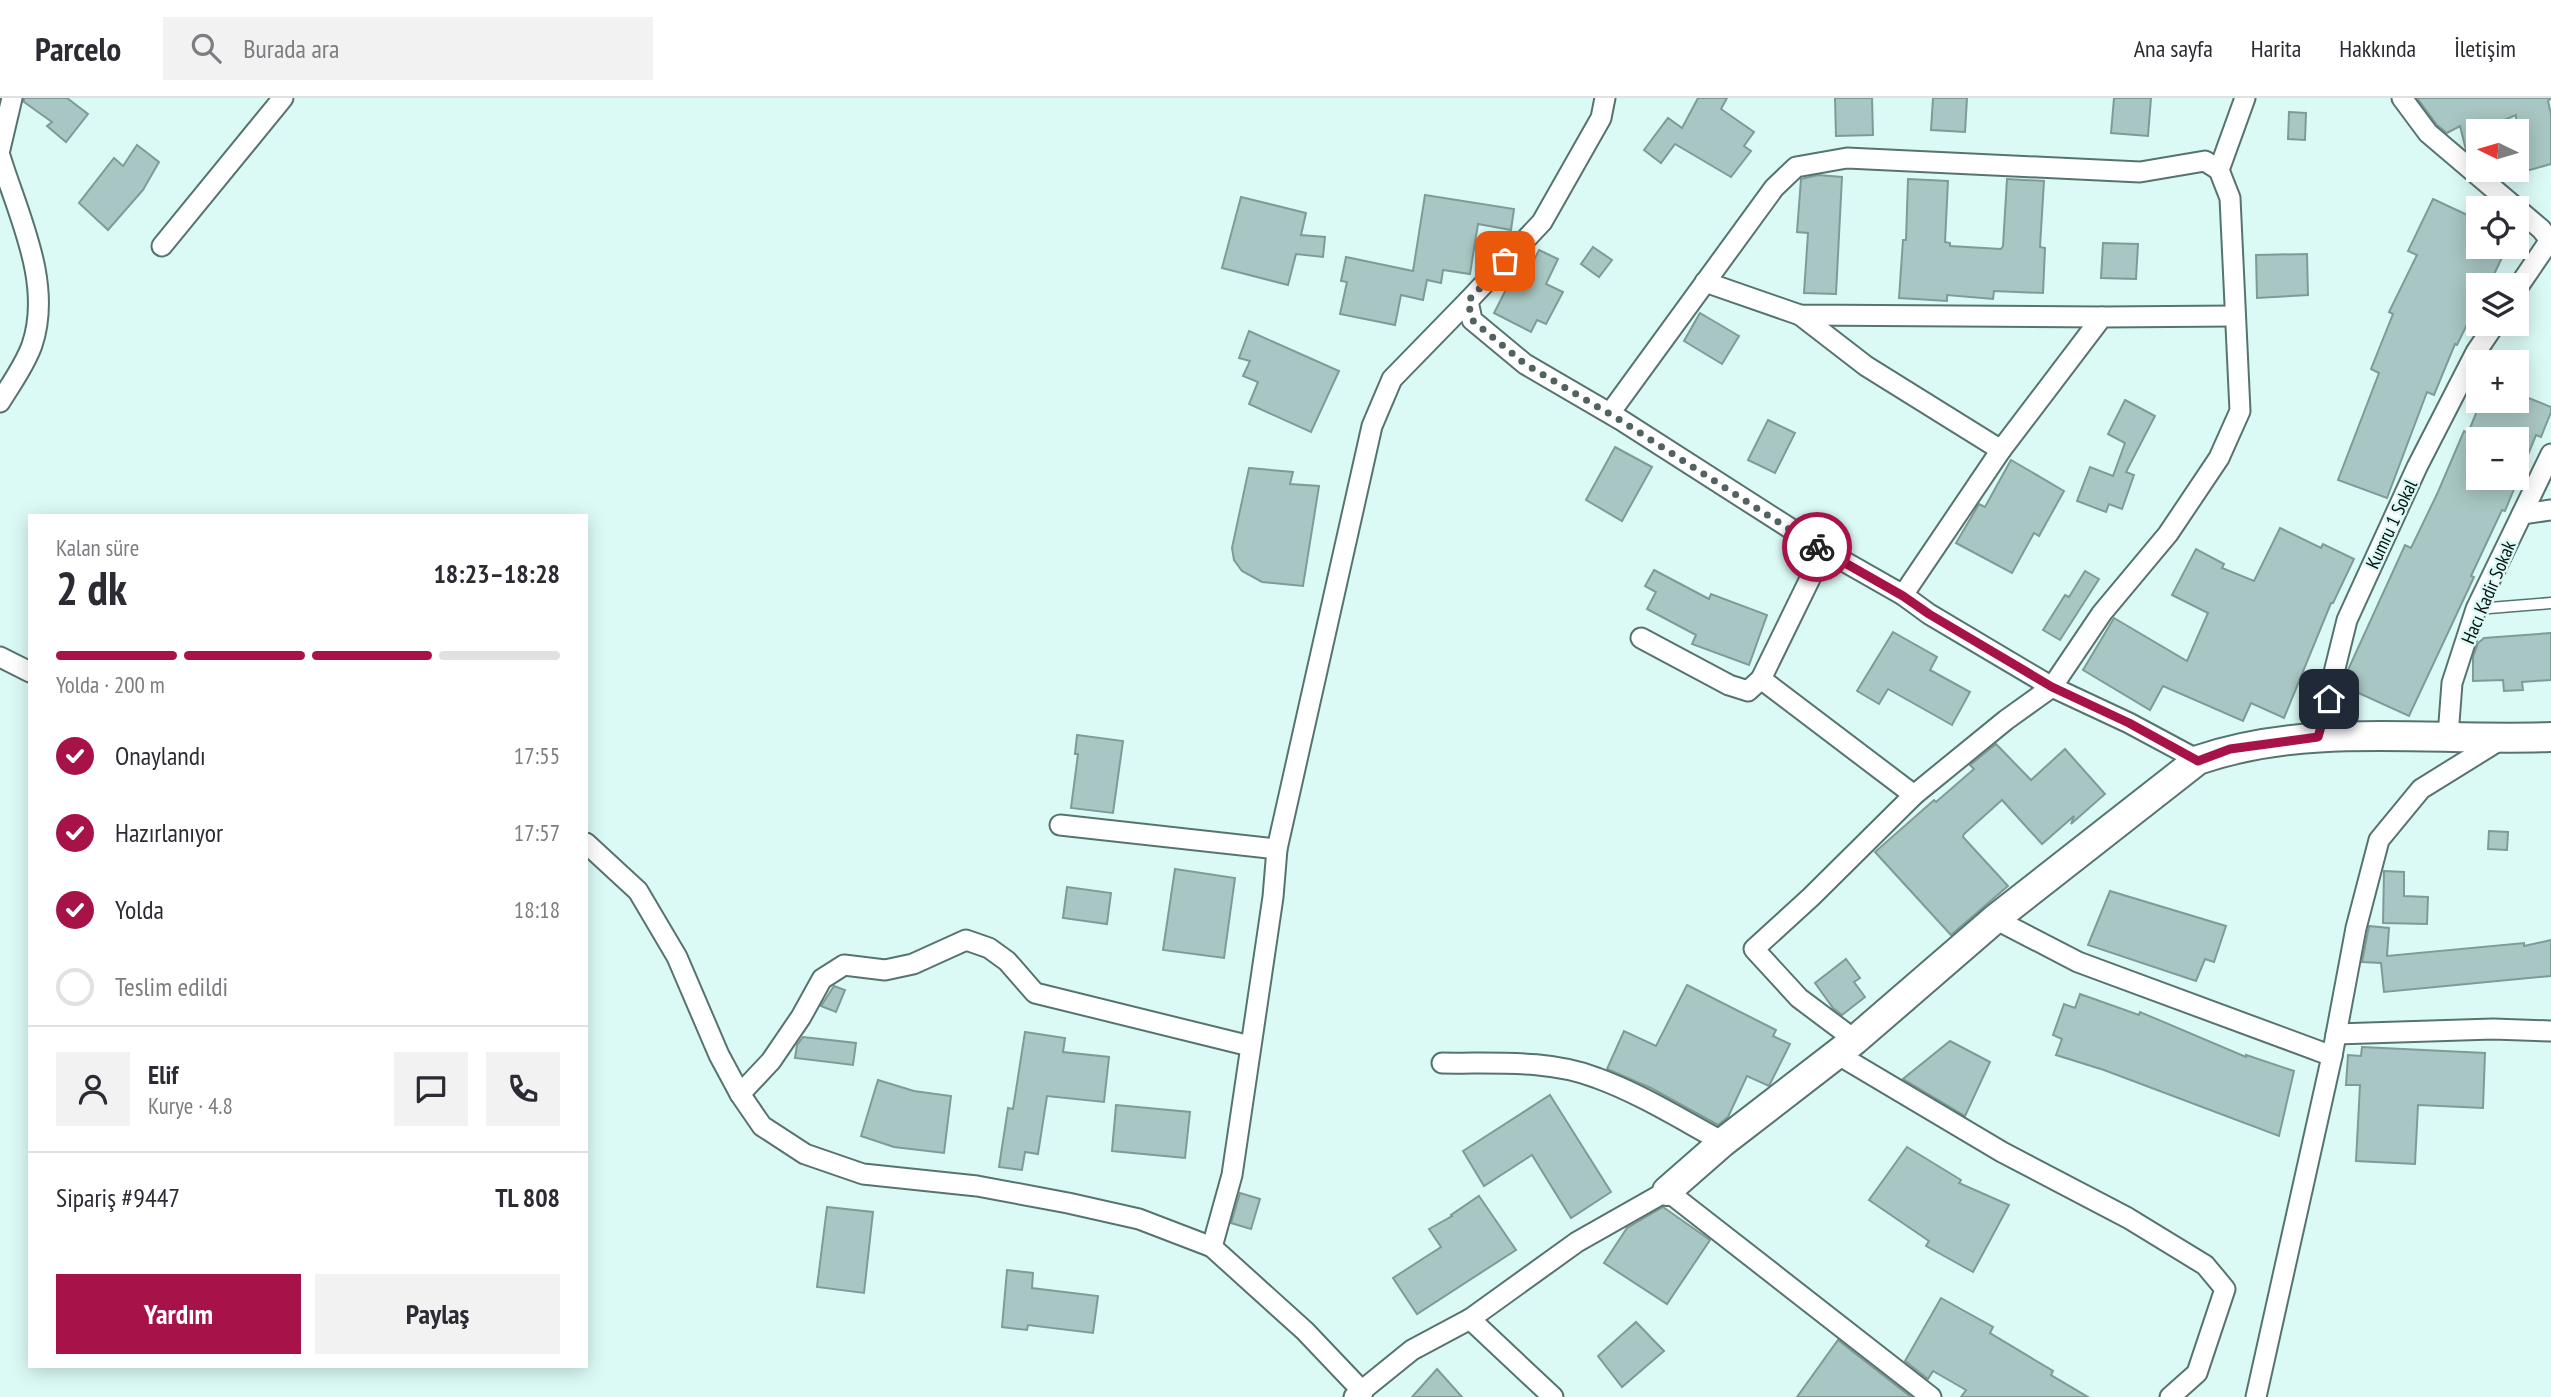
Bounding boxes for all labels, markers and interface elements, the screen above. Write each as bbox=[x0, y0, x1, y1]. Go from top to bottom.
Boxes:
search box bbox=[163, 17, 653, 80]
text: Parcelo bbox=[35, 27, 121, 70]
icon: search bbox=[187, 29, 225, 67]
text: Burada ara bbox=[243, 32, 339, 65]
text: Ana sayfa bbox=[2134, 33, 2213, 64]
text: Harita bbox=[2251, 33, 2301, 64]
text: Hakkında bbox=[2339, 33, 2416, 64]
text: İletişim bbox=[2454, 33, 2516, 64]
north arrow bbox=[2466, 119, 2529, 182]
map controls bbox=[2466, 119, 2529, 490]
button: locate bbox=[2466, 196, 2529, 259]
pin bbox=[1475, 231, 1535, 291]
icon: bag bbox=[1486, 242, 1524, 280]
button: layers bbox=[2466, 273, 2529, 336]
button: + bbox=[2466, 350, 2529, 413]
button: − bbox=[2466, 427, 2529, 490]
street label: Kumru 1 Sokal bbox=[2360, 475, 2422, 572]
courier bbox=[1782, 512, 1852, 582]
icon: bike bbox=[1798, 528, 1836, 566]
text: Kalan süre bbox=[56, 533, 139, 562]
street label: Hacı Kadir Sokak bbox=[2456, 536, 2521, 647]
text: 18:23–18:28 bbox=[433, 557, 560, 590]
text: 2 dk bbox=[56, 558, 127, 618]
pin bbox=[2299, 669, 2359, 729]
text: Yolda · 200 m bbox=[56, 670, 165, 699]
icon: home bbox=[2310, 680, 2348, 718]
icon: check bbox=[56, 737, 94, 775]
text: Onaylandı bbox=[115, 739, 206, 772]
text: 17:55 bbox=[514, 741, 560, 770]
icon: check bbox=[56, 814, 94, 852]
text: Hazırlanıyor bbox=[115, 816, 223, 849]
text: 17:57 bbox=[514, 818, 560, 847]
icon: check bbox=[56, 891, 94, 929]
text: Yolda bbox=[115, 893, 164, 926]
text: 18:18 bbox=[514, 895, 560, 924]
text: Teslim edildi bbox=[115, 970, 228, 1003]
button: person bbox=[56, 1052, 130, 1126]
button: chat bbox=[394, 1052, 468, 1126]
button: phone bbox=[486, 1052, 560, 1126]
text: Elif bbox=[148, 1058, 178, 1091]
text: Kurye · 4.8 bbox=[148, 1091, 233, 1120]
text: Sipariş #9447 bbox=[56, 1181, 180, 1214]
text: TL 808 bbox=[495, 1181, 560, 1214]
button: Yardım bbox=[56, 1274, 301, 1354]
button: Paylaş bbox=[315, 1274, 560, 1354]

